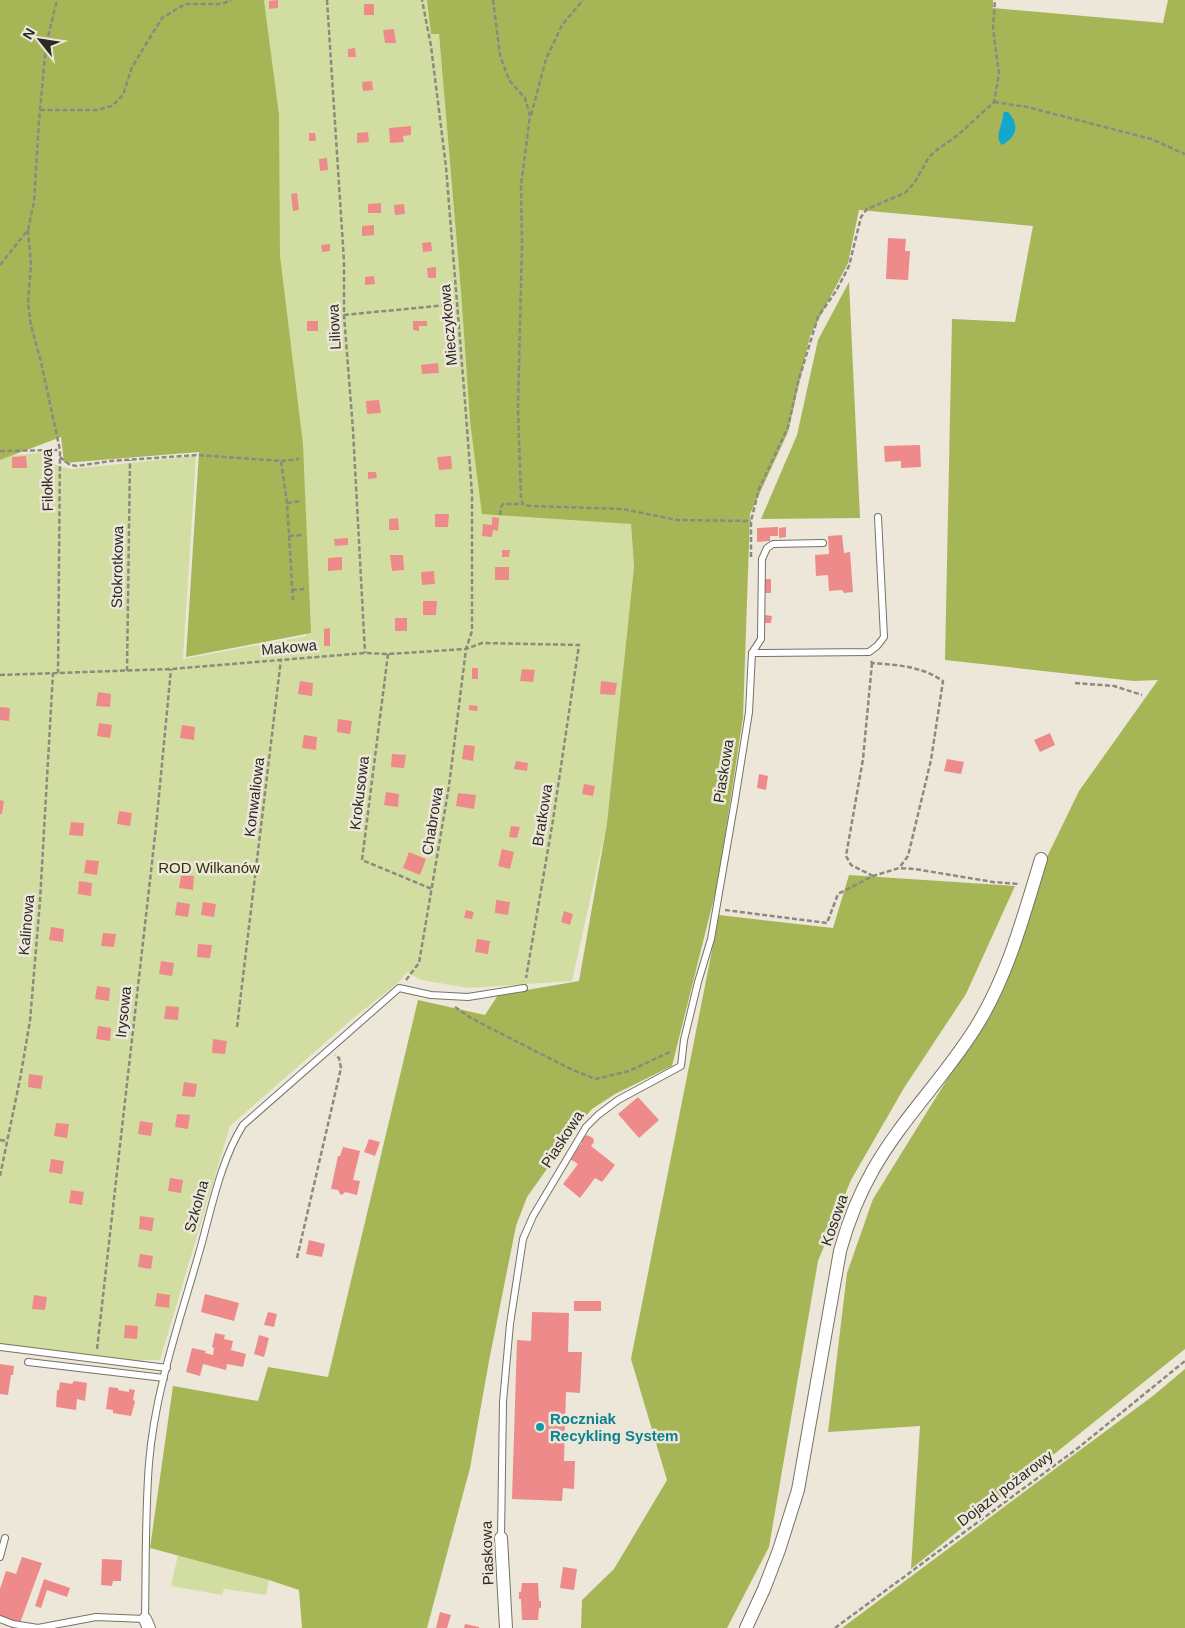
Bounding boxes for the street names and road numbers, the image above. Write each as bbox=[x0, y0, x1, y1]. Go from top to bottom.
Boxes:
street label: Mieczykowa bbox=[436, 283, 460, 366]
street label: Liliowa bbox=[324, 303, 344, 350]
street label: Filołkowa bbox=[38, 448, 56, 511]
street label: Stokrotkowa bbox=[108, 525, 126, 608]
street label: Makowa bbox=[260, 636, 318, 658]
street label: Piaskowa bbox=[710, 737, 737, 804]
street label: Krokusowa bbox=[346, 754, 372, 831]
street label: Konwaliowa bbox=[241, 756, 267, 838]
street label: Bratkowa bbox=[529, 782, 555, 847]
street label: Chabrowa bbox=[418, 785, 446, 856]
street label: Kalinowa bbox=[15, 893, 37, 956]
street label: Irysowa bbox=[112, 985, 134, 1039]
street label: Piaskowa bbox=[537, 1107, 587, 1171]
street label: Szkolna bbox=[180, 1177, 212, 1234]
street label: Kosowa bbox=[817, 1191, 851, 1248]
street label: Dojazd pożarowy bbox=[954, 1446, 1056, 1529]
street label: Piaskowa bbox=[477, 1520, 497, 1585]

